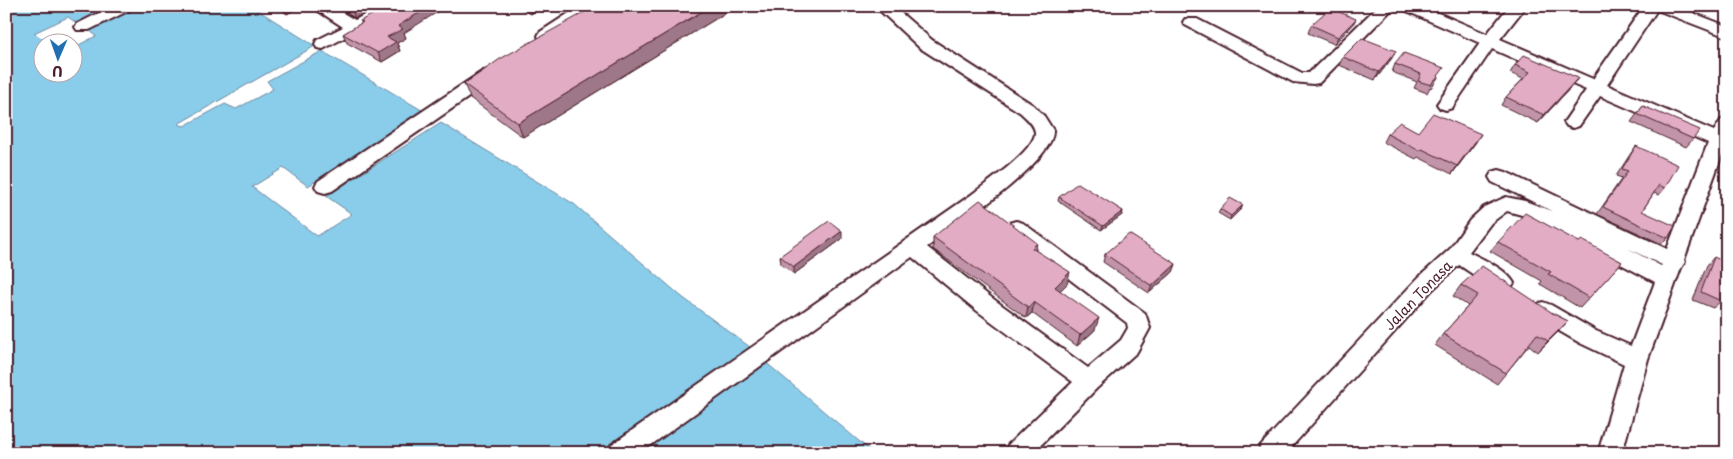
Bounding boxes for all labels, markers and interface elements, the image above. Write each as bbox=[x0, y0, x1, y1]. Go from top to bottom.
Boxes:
north arrow bbox=[32, 32, 82, 82]
text: U bbox=[52, 61, 63, 82]
street label: Jalan Tonasa bbox=[1379, 255, 1457, 335]

